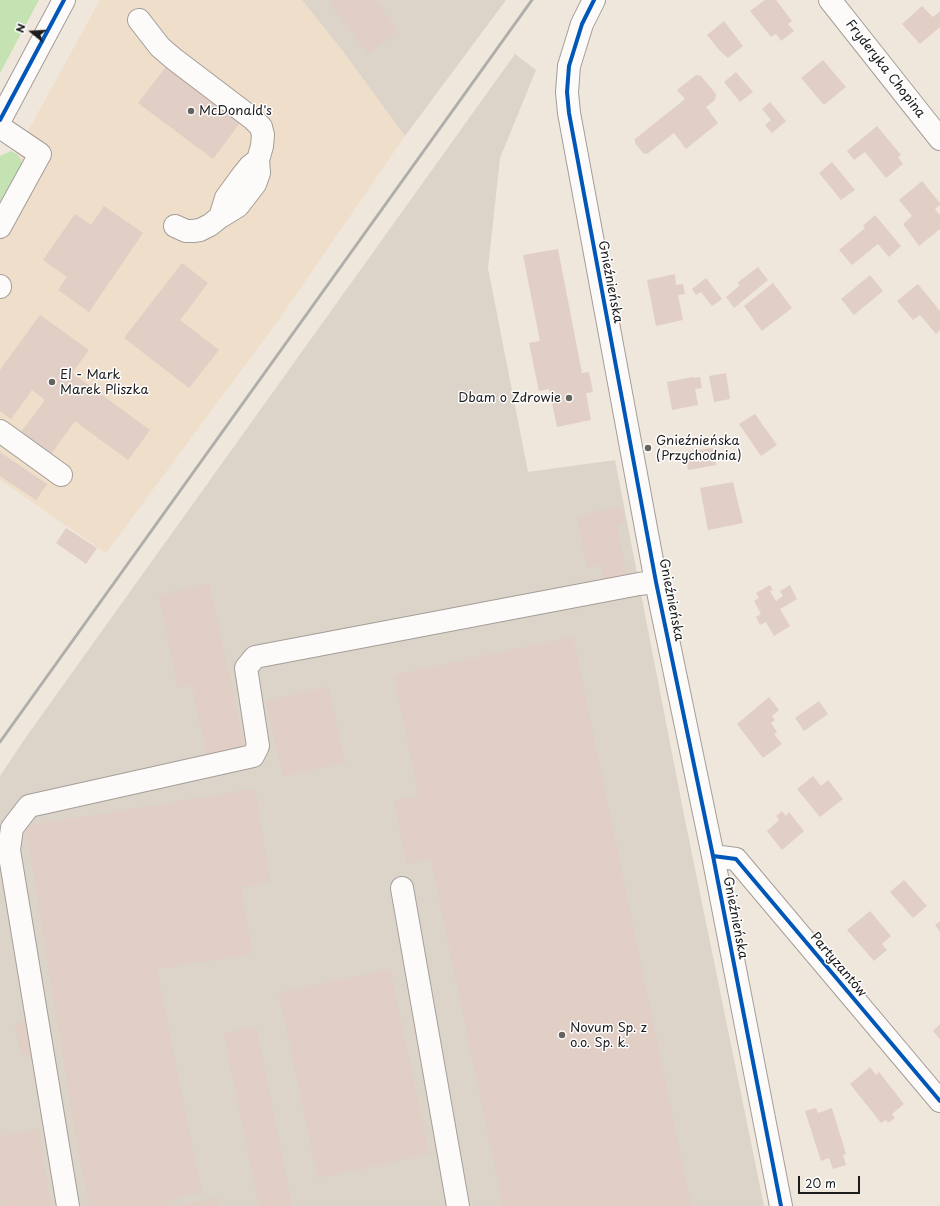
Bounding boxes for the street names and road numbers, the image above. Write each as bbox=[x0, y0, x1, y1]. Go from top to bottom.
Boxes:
street label: Fryderyka Chopina bbox=[842, 17, 928, 121]
street label: Gnieźnieńska bbox=[594, 239, 626, 325]
street label: Gnieźnieńska bbox=[655, 557, 687, 643]
street label: Gnieźnieńska bbox=[719, 875, 751, 961]
street label: Partyzantów bbox=[806, 930, 870, 1000]

